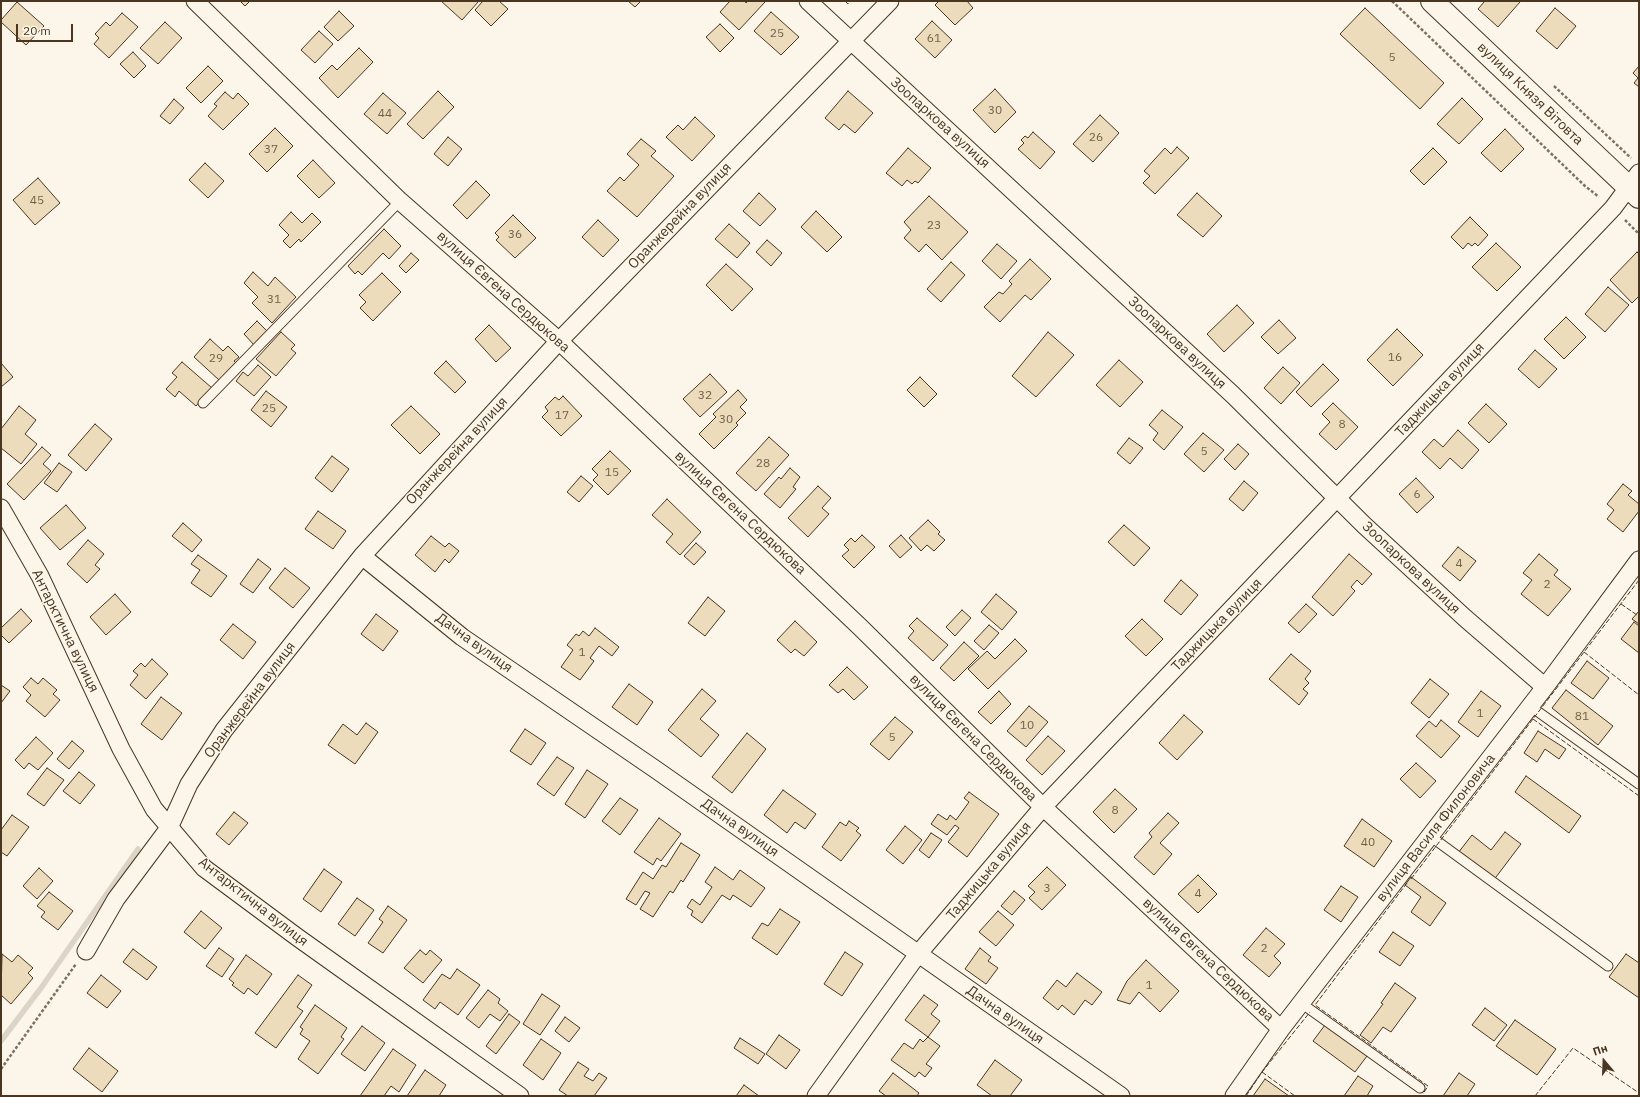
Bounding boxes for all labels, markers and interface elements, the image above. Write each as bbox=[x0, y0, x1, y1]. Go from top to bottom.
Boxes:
scale bar bbox=[18, 16, 75, 42]
text: 20 m bbox=[23, 23, 51, 38]
house number: 25 bbox=[770, 27, 784, 41]
house number: 61 bbox=[927, 32, 941, 46]
street label: вулиця Князя Вітовта bbox=[1474, 39, 1586, 149]
house number: 5 bbox=[1388, 51, 1396, 65]
street label: Зоопаркова вулиця bbox=[887, 74, 993, 172]
house number: 30 bbox=[988, 104, 1002, 118]
house number: 44 bbox=[378, 107, 392, 121]
house number: 26 bbox=[1089, 131, 1103, 145]
house number: 37 bbox=[264, 143, 278, 157]
street label: Оранжерейна вулиця bbox=[625, 159, 735, 273]
house number: 45 bbox=[30, 194, 44, 208]
house number: 23 bbox=[927, 219, 941, 233]
street label: вулиця Євгена Сердюкова bbox=[433, 228, 573, 356]
house number: 36 bbox=[508, 228, 522, 242]
house number: 31 bbox=[267, 293, 281, 307]
street label: Зоопаркова вулиця bbox=[1124, 293, 1230, 393]
street label: Таджицька вулиця bbox=[1392, 339, 1488, 441]
house number: 16 bbox=[1388, 351, 1402, 365]
house number: 29 bbox=[209, 352, 223, 366]
house number: 32 bbox=[698, 389, 712, 403]
street label: Оранжерейна вулиця bbox=[403, 394, 511, 508]
house number: 25 bbox=[262, 402, 276, 416]
house number: 17 bbox=[555, 409, 569, 423]
house number: 30 bbox=[719, 413, 733, 427]
house number: 8 bbox=[1338, 418, 1346, 432]
house number: 5 bbox=[1200, 445, 1208, 459]
street label: вулиця Євгена Сердюкова bbox=[671, 448, 809, 578]
house number: 28 bbox=[756, 457, 770, 471]
house number: 15 bbox=[605, 466, 619, 480]
house number: 6 bbox=[1413, 488, 1421, 502]
street label: Зоопаркова вулиця bbox=[1358, 518, 1464, 618]
house number: 4 bbox=[1455, 557, 1463, 571]
street label: Антарктична вулиця bbox=[28, 567, 102, 695]
street label: Таджицька вулиця bbox=[1168, 575, 1266, 675]
house number: 2 bbox=[1543, 578, 1551, 592]
street label: Дачна вулиця bbox=[432, 610, 516, 676]
street label: Оранжерейна вулиця bbox=[201, 638, 299, 762]
house number: 1 bbox=[578, 646, 586, 660]
street label: вулиця Євгена Сердюкова bbox=[906, 671, 1040, 805]
house number: 1 bbox=[1476, 707, 1484, 721]
house number: 81 bbox=[1575, 710, 1589, 724]
house number: 10 bbox=[1020, 719, 1034, 733]
house number: 5 bbox=[888, 731, 896, 745]
street label: вулиця Василя Филоновича bbox=[1373, 751, 1499, 905]
street label: Дачна вулиця bbox=[698, 795, 782, 861]
house number: 8 bbox=[1111, 804, 1119, 818]
street label: Таджицька вулиця bbox=[943, 819, 1035, 923]
house number: 40 bbox=[1361, 836, 1375, 850]
street label: Антарктична вулиця bbox=[195, 854, 311, 950]
house number: 3 bbox=[1043, 882, 1051, 896]
house number: 4 bbox=[1194, 887, 1202, 901]
street label: вулиця Євгена Сердюкова bbox=[1139, 895, 1277, 1025]
house number: 2 bbox=[1260, 942, 1268, 956]
house number: 1 bbox=[1145, 979, 1153, 993]
street label: Дачна вулиця bbox=[963, 982, 1047, 1048]
north arrow bbox=[1584, 1041, 1624, 1081]
text: Пн bbox=[1591, 1041, 1609, 1059]

